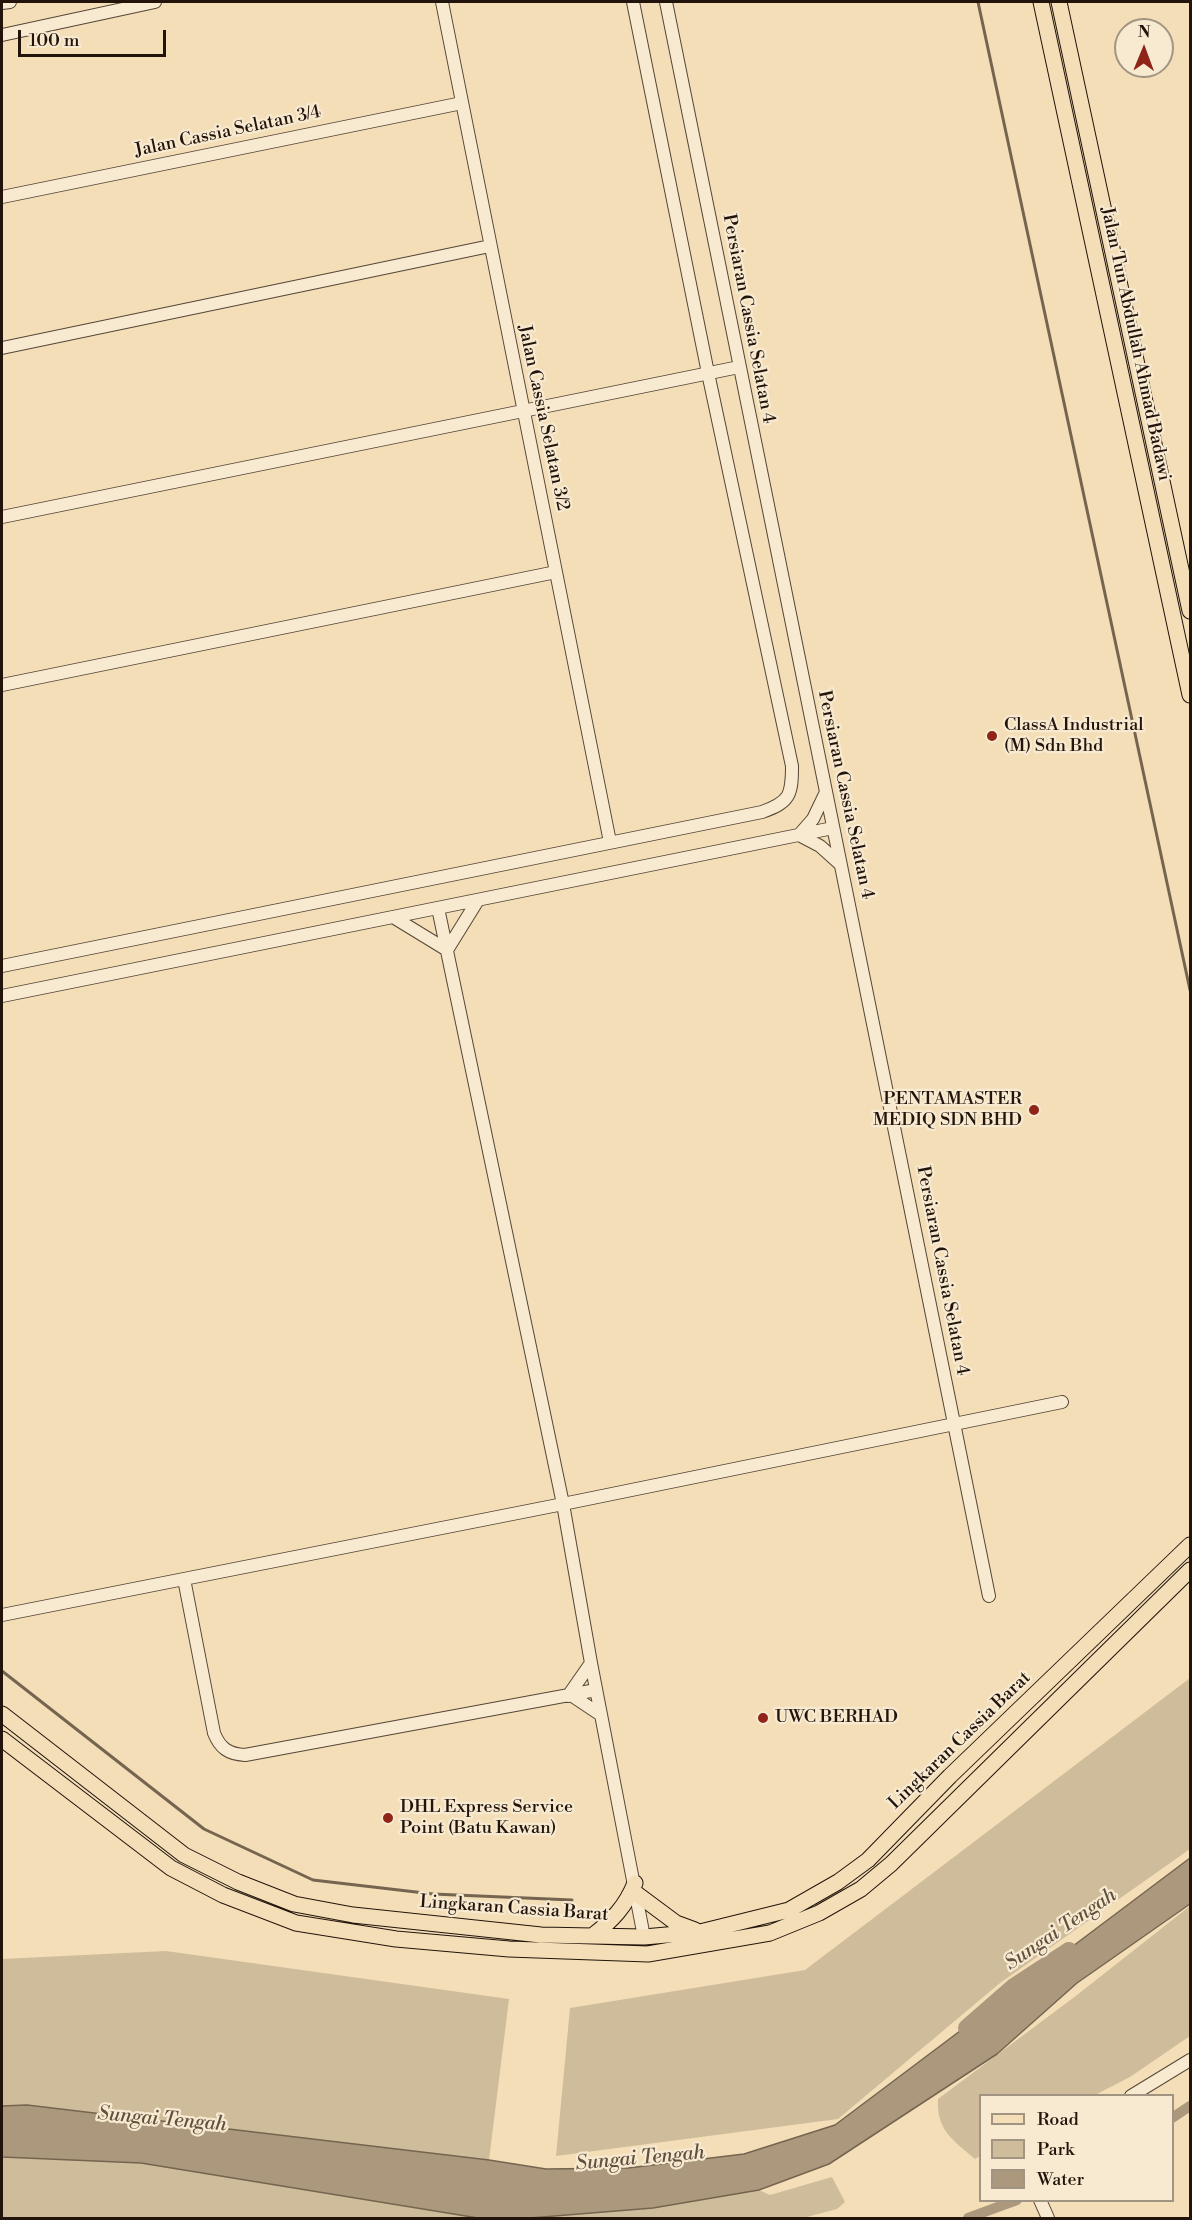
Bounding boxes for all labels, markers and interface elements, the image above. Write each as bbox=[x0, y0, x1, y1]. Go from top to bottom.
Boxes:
scale bar bbox=[21, 18, 170, 56]
north arrow bbox=[1114, 18, 1174, 78]
text: N bbox=[1138, 22, 1151, 42]
text: 100 m bbox=[29, 29, 80, 52]
street label: Jalan Cassia Selatan 3/4 bbox=[133, 102, 323, 162]
street label: Jalan Tun Abdullah Ahmad Badawi bbox=[1095, 205, 1175, 483]
street label: Persiaran Cassia Selatan 4 bbox=[717, 212, 779, 426]
street label: Jalan Cassia Selatan 3/2 bbox=[513, 323, 573, 513]
street label: Persiaran Cassia Selatan 4 bbox=[812, 689, 878, 901]
place label: ClassA Industrial (M) Sdn Bhd bbox=[1004, 715, 1144, 758]
marker: ClassA Industrial (M) Sdn Bhd bbox=[985, 729, 999, 743]
place label: PENTAMASTER MEDIQ SDN BHD bbox=[873, 1089, 1022, 1132]
marker: PENTAMASTER MEDIQ SDN BHD bbox=[1027, 1103, 1041, 1117]
street label: Persiaran Cassia Selatan 4 bbox=[911, 1164, 973, 1378]
street label: Lingkaran Cassia Barat bbox=[884, 1668, 1036, 1814]
place label: UWC BERHAD bbox=[775, 1707, 898, 1729]
marker: UWC BERHAD bbox=[756, 1711, 770, 1725]
place label: DHL Express Service Point (Batu Kawan) bbox=[400, 1797, 573, 1840]
marker: DHL Express Service Point (Batu Kawan) bbox=[381, 1811, 395, 1825]
water label: Sungai Tengah bbox=[1001, 1884, 1121, 1976]
street label: Lingkaran Cassia Barat bbox=[419, 1892, 609, 1926]
legend bbox=[979, 2094, 1174, 2202]
water label: Sungai Tengah bbox=[96, 2102, 228, 2138]
text: Road bbox=[1037, 2108, 1079, 2131]
text: Park bbox=[1037, 2138, 1074, 2161]
water label: Sungai Tengah bbox=[574, 2141, 706, 2177]
text: Water bbox=[1037, 2168, 1084, 2191]

